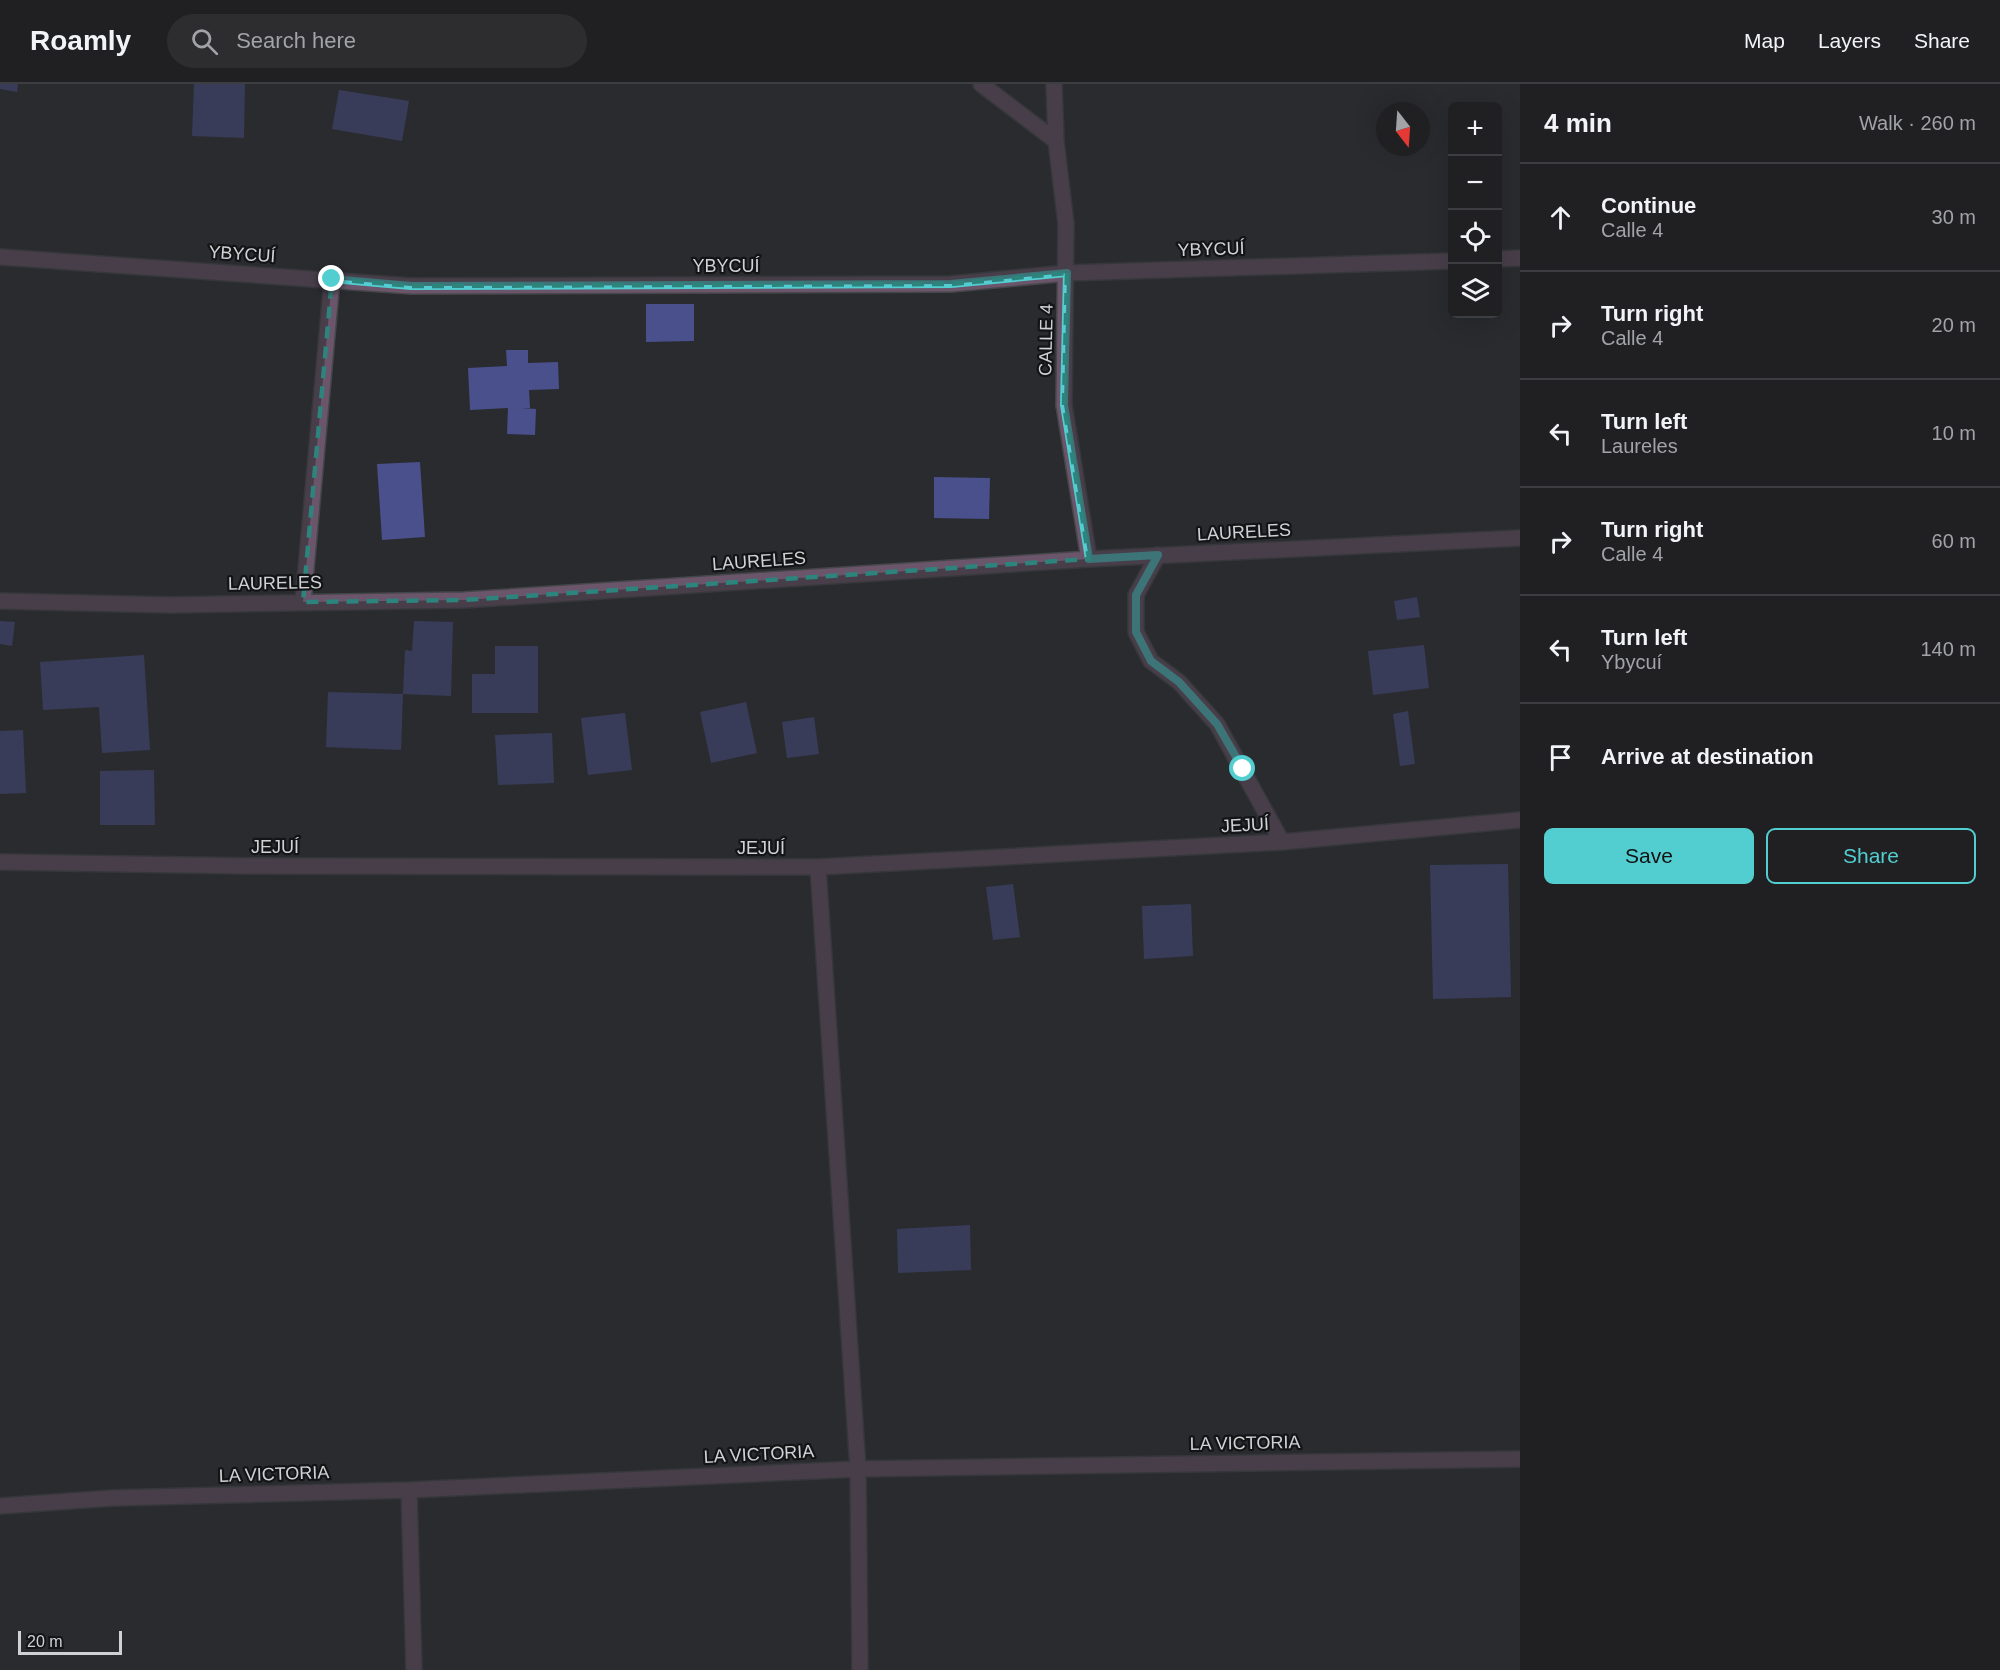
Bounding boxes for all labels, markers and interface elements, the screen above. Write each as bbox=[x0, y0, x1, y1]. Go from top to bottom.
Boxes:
search box bbox=[167, 14, 587, 68]
text: Roamly bbox=[30, 25, 131, 56]
icon: search bbox=[188, 25, 221, 58]
text: Search here bbox=[236, 28, 356, 53]
text: Map bbox=[1744, 29, 1785, 52]
text: Layers bbox=[1818, 29, 1881, 52]
text: Share bbox=[1914, 29, 1970, 52]
north arrow bbox=[1376, 102, 1430, 156]
map controls bbox=[1448, 102, 1502, 318]
button: + bbox=[1448, 102, 1502, 156]
text: 4 min bbox=[1544, 108, 1612, 138]
text: Walk · 260 m bbox=[1859, 112, 1976, 134]
button: − bbox=[1448, 156, 1502, 210]
text: Continue bbox=[1601, 193, 1696, 218]
icon: ahead bbox=[1544, 201, 1577, 234]
text: 30 m bbox=[1932, 206, 1976, 228]
button: locate bbox=[1448, 210, 1502, 264]
text: Calle 4 bbox=[1601, 219, 1663, 241]
street label: YBYCUÍ bbox=[1177, 238, 1245, 260]
street label: YBYCUÍ bbox=[208, 242, 276, 266]
street label: YBYCUÍ bbox=[692, 256, 760, 276]
button: layers bbox=[1448, 264, 1502, 318]
route end bbox=[318, 265, 344, 291]
text: Turn right bbox=[1601, 301, 1703, 326]
street label: CALLE 4 bbox=[1035, 304, 1057, 376]
icon: right bbox=[1544, 309, 1577, 342]
text: 20 m bbox=[1932, 314, 1976, 336]
text: Calle 4 bbox=[1601, 327, 1663, 349]
text: Turn left bbox=[1601, 409, 1687, 434]
icon: left bbox=[1544, 417, 1577, 450]
text: 10 m bbox=[1932, 422, 1976, 444]
text: Laureles bbox=[1601, 435, 1678, 457]
text: Turn right bbox=[1601, 517, 1703, 542]
street label: LAURELES bbox=[1197, 520, 1291, 544]
icon: right bbox=[1544, 525, 1577, 558]
text: 60 m bbox=[1932, 530, 1976, 552]
text: Calle 4 bbox=[1601, 543, 1663, 565]
street label: LAURELES bbox=[711, 548, 807, 574]
street label: LAURELES bbox=[228, 572, 322, 594]
text: Turn left bbox=[1601, 625, 1687, 650]
icon: left bbox=[1544, 633, 1577, 666]
text: 140 m bbox=[1920, 638, 1976, 660]
text: Ybycuí bbox=[1601, 651, 1662, 673]
icon: arrive bbox=[1544, 741, 1577, 774]
text: Arrive at destination bbox=[1601, 744, 1814, 769]
route start bbox=[1229, 755, 1255, 781]
street label: JEJUÍ bbox=[1221, 814, 1269, 836]
button: Save bbox=[1544, 828, 1754, 884]
button: Share bbox=[1766, 828, 1976, 884]
street label: JEJUÍ bbox=[251, 837, 299, 857]
street label: JEJUÍ bbox=[737, 838, 785, 858]
street label: LA VICTORIA bbox=[1189, 1432, 1301, 1454]
street label: LA VICTORIA bbox=[703, 1441, 815, 1467]
street label: LA VICTORIA bbox=[218, 1462, 330, 1486]
scale bar bbox=[18, 1628, 122, 1656]
text: 20 m bbox=[27, 1633, 63, 1650]

